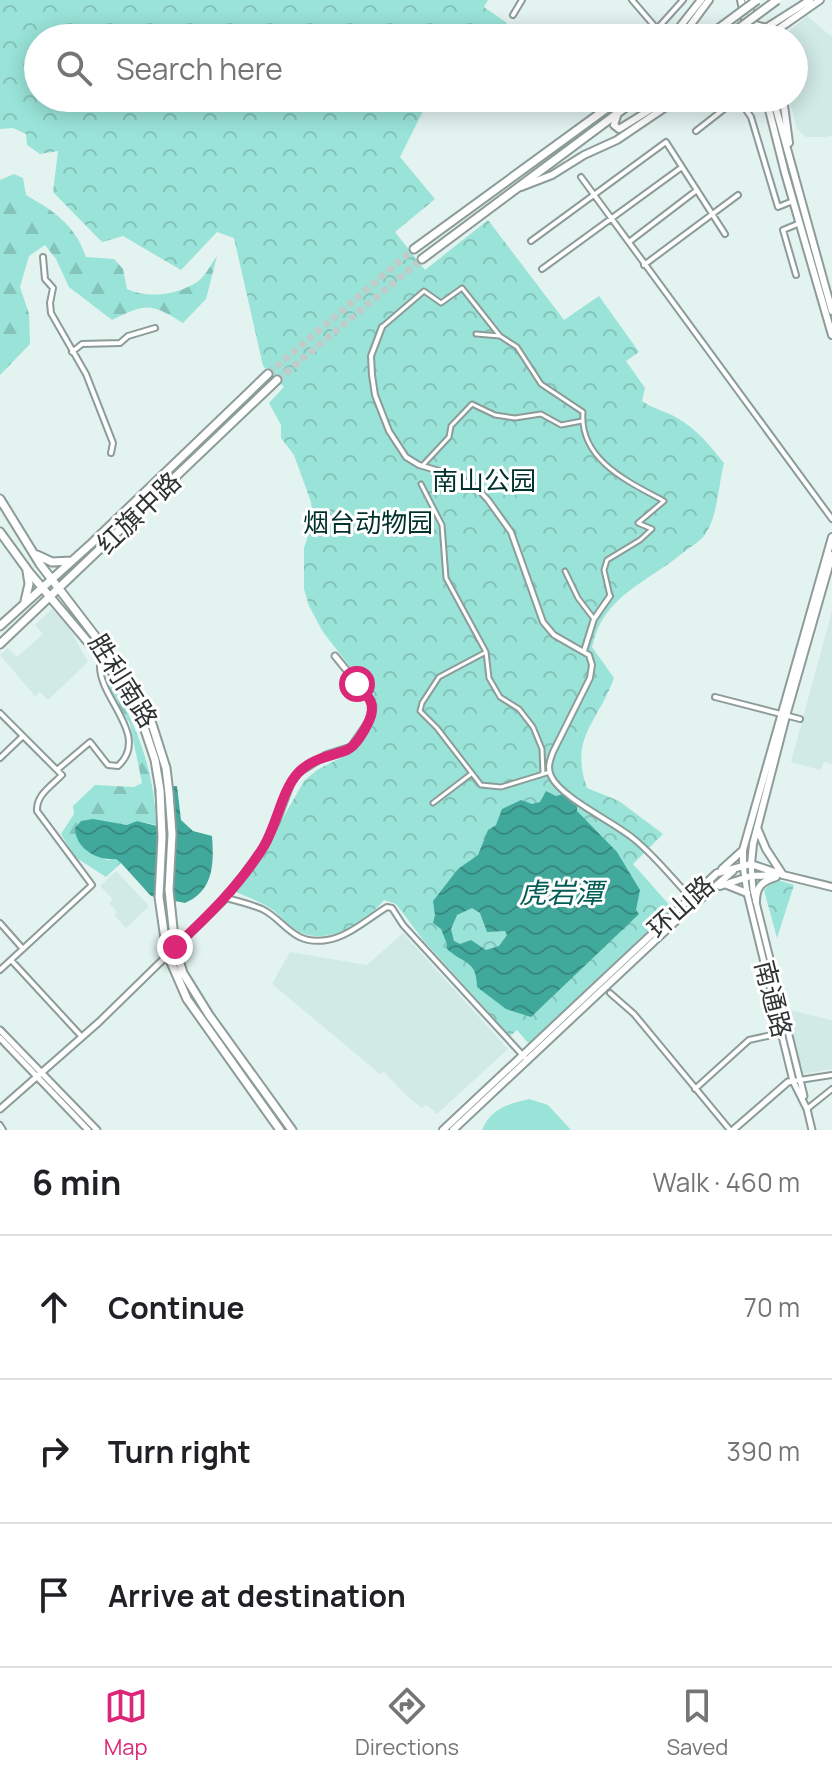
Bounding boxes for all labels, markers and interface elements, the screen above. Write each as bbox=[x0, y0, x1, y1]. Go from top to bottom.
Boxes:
search box bbox=[24, 24, 808, 112]
icon: search bbox=[52, 46, 96, 90]
text: Search here bbox=[116, 48, 283, 89]
park label: 南山公园 bbox=[432, 462, 536, 498]
street label: 红旗中路 bbox=[88, 463, 188, 561]
park label: 烟台动物园 bbox=[303, 504, 433, 540]
street label: 胜利南路 bbox=[81, 627, 167, 734]
route start bbox=[339, 666, 375, 702]
street label: 环山路 bbox=[639, 867, 721, 946]
water label: 虎岩潭 bbox=[519, 873, 608, 911]
route end bbox=[157, 929, 193, 965]
street label: 南通路 bbox=[747, 957, 801, 1041]
text: 6 min bbox=[32, 1159, 121, 1205]
text: Walk · 460 m bbox=[653, 1164, 800, 1200]
icon: ahead bbox=[32, 1285, 76, 1329]
text: Continue bbox=[108, 1287, 244, 1328]
text: 70 m bbox=[744, 1289, 800, 1325]
icon: right bbox=[32, 1429, 76, 1473]
text: Turn right bbox=[108, 1431, 251, 1472]
text: 390 m bbox=[726, 1433, 800, 1469]
icon: arrive bbox=[32, 1573, 76, 1617]
text: Arrive at destination bbox=[108, 1575, 406, 1616]
tab: Map bbox=[104, 1684, 148, 1762]
tab: Directions bbox=[355, 1684, 459, 1762]
tab: Saved bbox=[666, 1684, 728, 1762]

